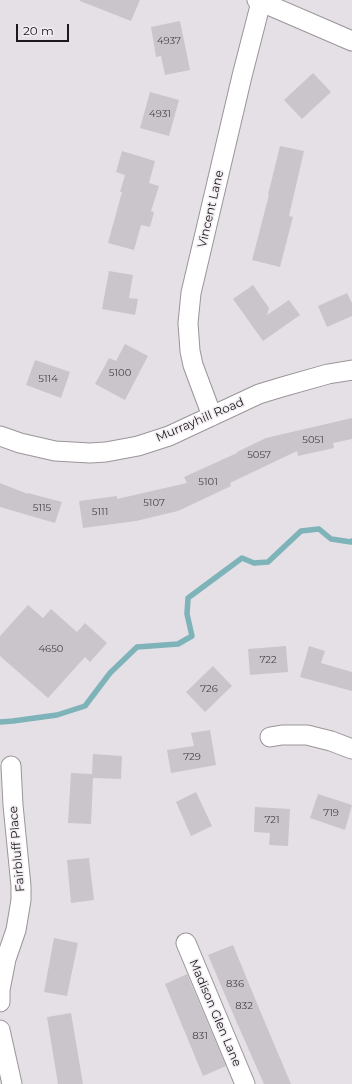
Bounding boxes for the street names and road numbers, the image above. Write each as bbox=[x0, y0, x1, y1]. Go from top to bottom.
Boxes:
street label: Vincent Lane bbox=[195, 169, 227, 249]
street label: Murrayhill Road bbox=[154, 395, 246, 445]
street label: Fairbluff Place bbox=[6, 806, 28, 892]
street label: Madison Glen Lane bbox=[186, 957, 244, 1069]

